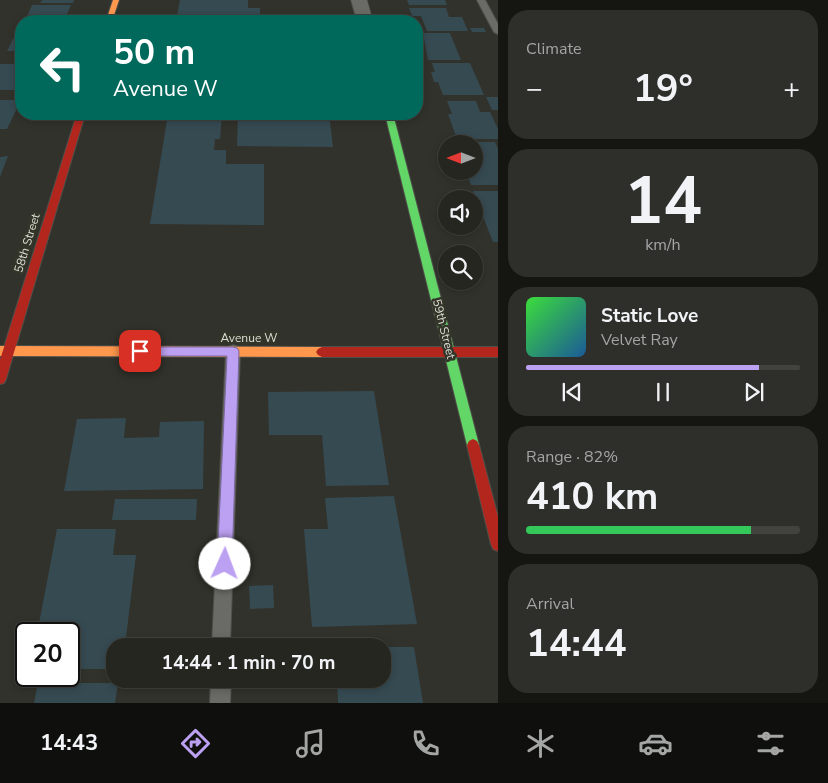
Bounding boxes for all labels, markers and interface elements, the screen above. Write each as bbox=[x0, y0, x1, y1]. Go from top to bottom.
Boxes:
text: 50 m bbox=[113, 29, 195, 76]
icon: left bbox=[30, 35, 95, 100]
text: Climate bbox=[526, 38, 581, 60]
text: 19° bbox=[633, 63, 693, 114]
text: − bbox=[526, 70, 543, 108]
text: + bbox=[783, 70, 800, 108]
text: Avenue W bbox=[113, 74, 218, 104]
north arrow bbox=[438, 135, 482, 180]
map controls bbox=[438, 135, 483, 290]
text: 14 bbox=[624, 157, 702, 246]
button: sound bbox=[438, 190, 483, 235]
street label: 58th Street bbox=[10, 211, 44, 275]
text: km/h bbox=[645, 234, 681, 256]
button: search bbox=[438, 245, 483, 290]
street label: 59th Street bbox=[429, 297, 459, 361]
text: Static Love bbox=[601, 303, 698, 329]
text: Velvet Ray bbox=[601, 329, 678, 351]
pin bbox=[119, 330, 161, 372]
street label: Avenue W bbox=[220, 330, 278, 346]
icon: arrive bbox=[126, 337, 154, 365]
icon: previous bbox=[558, 378, 586, 406]
icon: pause bbox=[649, 378, 677, 406]
icon: next bbox=[740, 378, 768, 406]
text: Range · 82% bbox=[526, 446, 618, 468]
text: 410 km bbox=[526, 471, 658, 522]
position arrow bbox=[198, 537, 250, 589]
text: Arrival bbox=[526, 593, 574, 615]
text: 14:44 bbox=[526, 618, 627, 669]
speed limit sign: 20 bbox=[15, 622, 80, 687]
text: 14:44 · 1 min · 70 m bbox=[161, 650, 336, 676]
icon: directions bbox=[178, 726, 213, 761]
icon: music bbox=[293, 726, 328, 761]
icon: phone bbox=[408, 726, 443, 761]
icon: climate bbox=[523, 726, 558, 761]
icon: car bbox=[638, 726, 673, 761]
icon: filters bbox=[753, 726, 788, 761]
text: 14:43 bbox=[40, 728, 98, 758]

